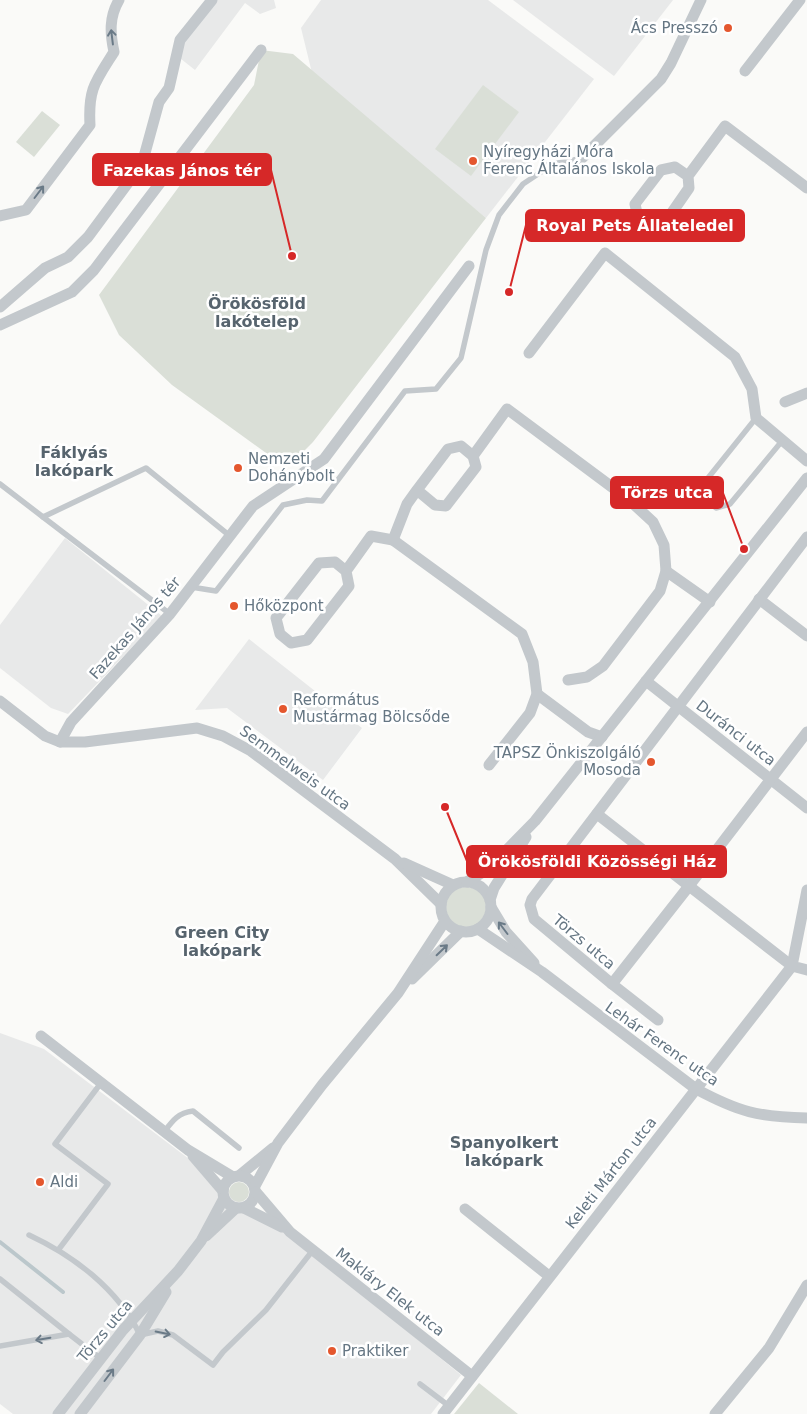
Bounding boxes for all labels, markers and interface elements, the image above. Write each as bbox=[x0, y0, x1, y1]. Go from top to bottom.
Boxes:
place label: Ács Presszó bbox=[631, 18, 718, 37]
marker: Ács Presszó bbox=[722, 22, 734, 34]
one-way arrow bbox=[107, 29, 117, 45]
place label: Nyíregyházi Móra Ferenc Általános Iskola bbox=[483, 143, 655, 178]
callout: Fazekas János tér bbox=[93, 154, 271, 185]
marker: Nyíregyházi Móra Ferenc Általános Iskola bbox=[467, 155, 479, 167]
text: Fazekas János tér bbox=[103, 161, 261, 180]
one-way arrow bbox=[33, 186, 44, 199]
callout: Royal Pets Állateledel bbox=[526, 210, 744, 241]
text: Royal Pets Állateledel bbox=[536, 216, 734, 235]
district label: Örökösföld lakótelep bbox=[208, 294, 306, 331]
district label: Fáklyás lakópark bbox=[35, 443, 113, 480]
place label: Nemzeti Dohánybolt bbox=[248, 450, 335, 485]
marker: Nemzeti Dohánybolt bbox=[232, 462, 244, 474]
callout: Törzs utca bbox=[611, 477, 723, 508]
text: Törzs utca bbox=[621, 483, 713, 502]
street label: Fazekas János tér bbox=[86, 572, 185, 683]
place label: Hőközpont bbox=[244, 597, 324, 615]
marker: Hőközpont bbox=[228, 600, 240, 612]
place label: Református Mustármag Bölcsőde bbox=[293, 691, 450, 726]
street label: Duránci utca bbox=[693, 696, 779, 770]
marker: Református Mustármag Bölcsőde bbox=[277, 703, 289, 715]
street label: Semmelweis utca bbox=[236, 722, 354, 814]
place label: TAPSZ Önkiszolgáló Mosoda bbox=[493, 743, 641, 779]
marker: TAPSZ Önkiszolgáló Mosoda bbox=[645, 756, 657, 768]
callout: Örökösföldi Közösségi Ház bbox=[467, 846, 726, 877]
text: Örökösföldi Közösségi Ház bbox=[478, 852, 716, 871]
street label: Törzs utca bbox=[548, 910, 619, 973]
one-way arrow bbox=[498, 921, 508, 935]
district label: Green City lakópark bbox=[175, 923, 270, 960]
one-way arrow bbox=[436, 944, 448, 956]
street label: Lehár Ferenc utca bbox=[602, 998, 722, 1090]
street label: Keleti Márton utca bbox=[562, 1113, 660, 1233]
district label: Spanyolkert lakópark bbox=[450, 1133, 559, 1170]
place label: Aldi bbox=[50, 1173, 78, 1191]
marker: Aldi bbox=[34, 1176, 46, 1188]
street label: Makláry Elek utca bbox=[332, 1244, 448, 1340]
street label: Törzs utca bbox=[73, 1296, 136, 1367]
one-way arrow bbox=[155, 1329, 171, 1338]
one-way arrow bbox=[35, 1334, 51, 1344]
place label: Praktiker bbox=[342, 1342, 409, 1360]
marker: Praktiker bbox=[326, 1345, 338, 1357]
one-way arrow bbox=[104, 1369, 115, 1382]

